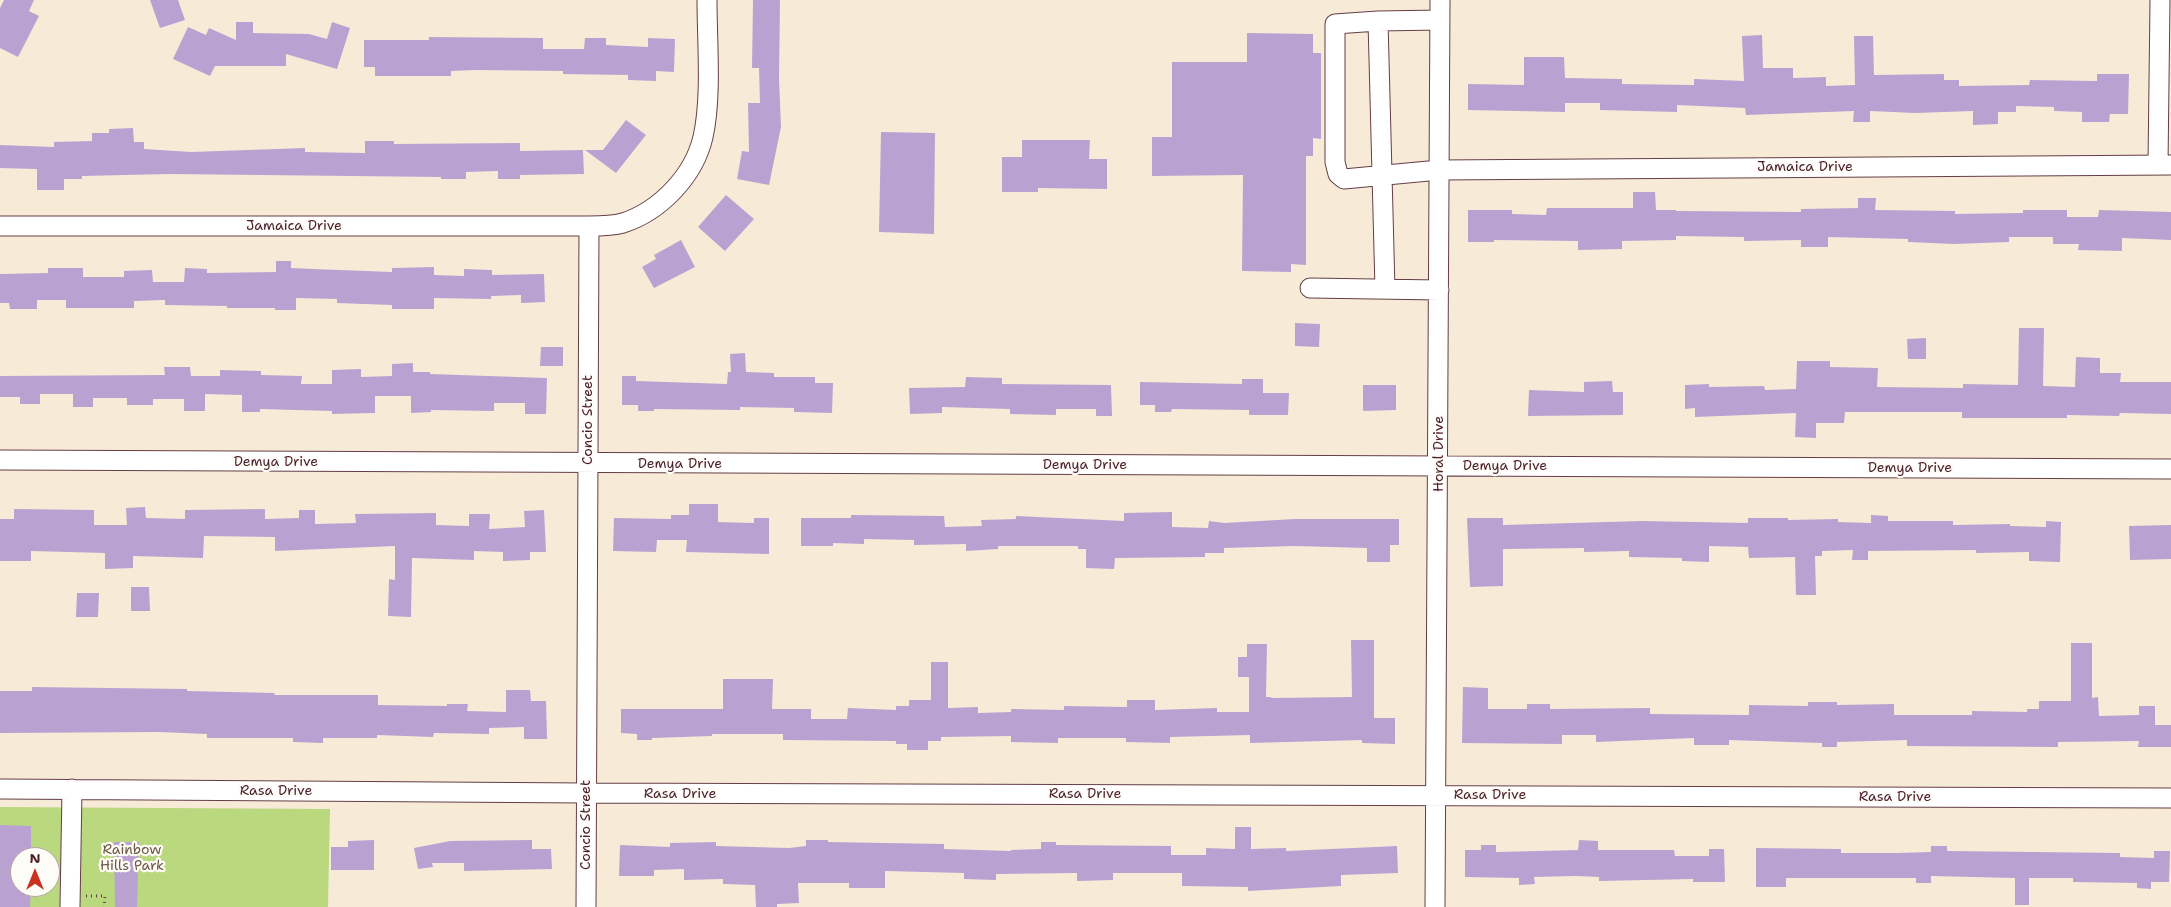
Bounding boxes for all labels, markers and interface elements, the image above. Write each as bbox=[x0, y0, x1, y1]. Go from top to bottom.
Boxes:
street label: Jamaica Drive bbox=[1757, 159, 1853, 175]
street label: Jamaica Drive bbox=[246, 218, 342, 234]
street label: Concio Street bbox=[580, 375, 596, 465]
street label: Horal Drive bbox=[1431, 416, 1447, 492]
street label: Demya Drive bbox=[234, 454, 318, 470]
street label: Demya Drive bbox=[638, 456, 722, 472]
street label: Demya Drive bbox=[1043, 457, 1127, 473]
street label: Demya Drive bbox=[1463, 458, 1547, 474]
street label: Demya Drive bbox=[1868, 460, 1952, 476]
street label: Concio Street bbox=[578, 780, 594, 870]
street label: Rasa Drive bbox=[240, 783, 312, 799]
street label: Rasa Drive bbox=[644, 786, 716, 802]
street label: Rasa Drive bbox=[1049, 786, 1121, 802]
street label: Rasa Drive bbox=[1454, 787, 1526, 803]
street label: Rasa Drive bbox=[1859, 789, 1931, 805]
park label: Rainbow Hills Park bbox=[100, 842, 164, 874]
north arrow bbox=[10, 847, 60, 897]
text: N bbox=[29, 849, 41, 867]

